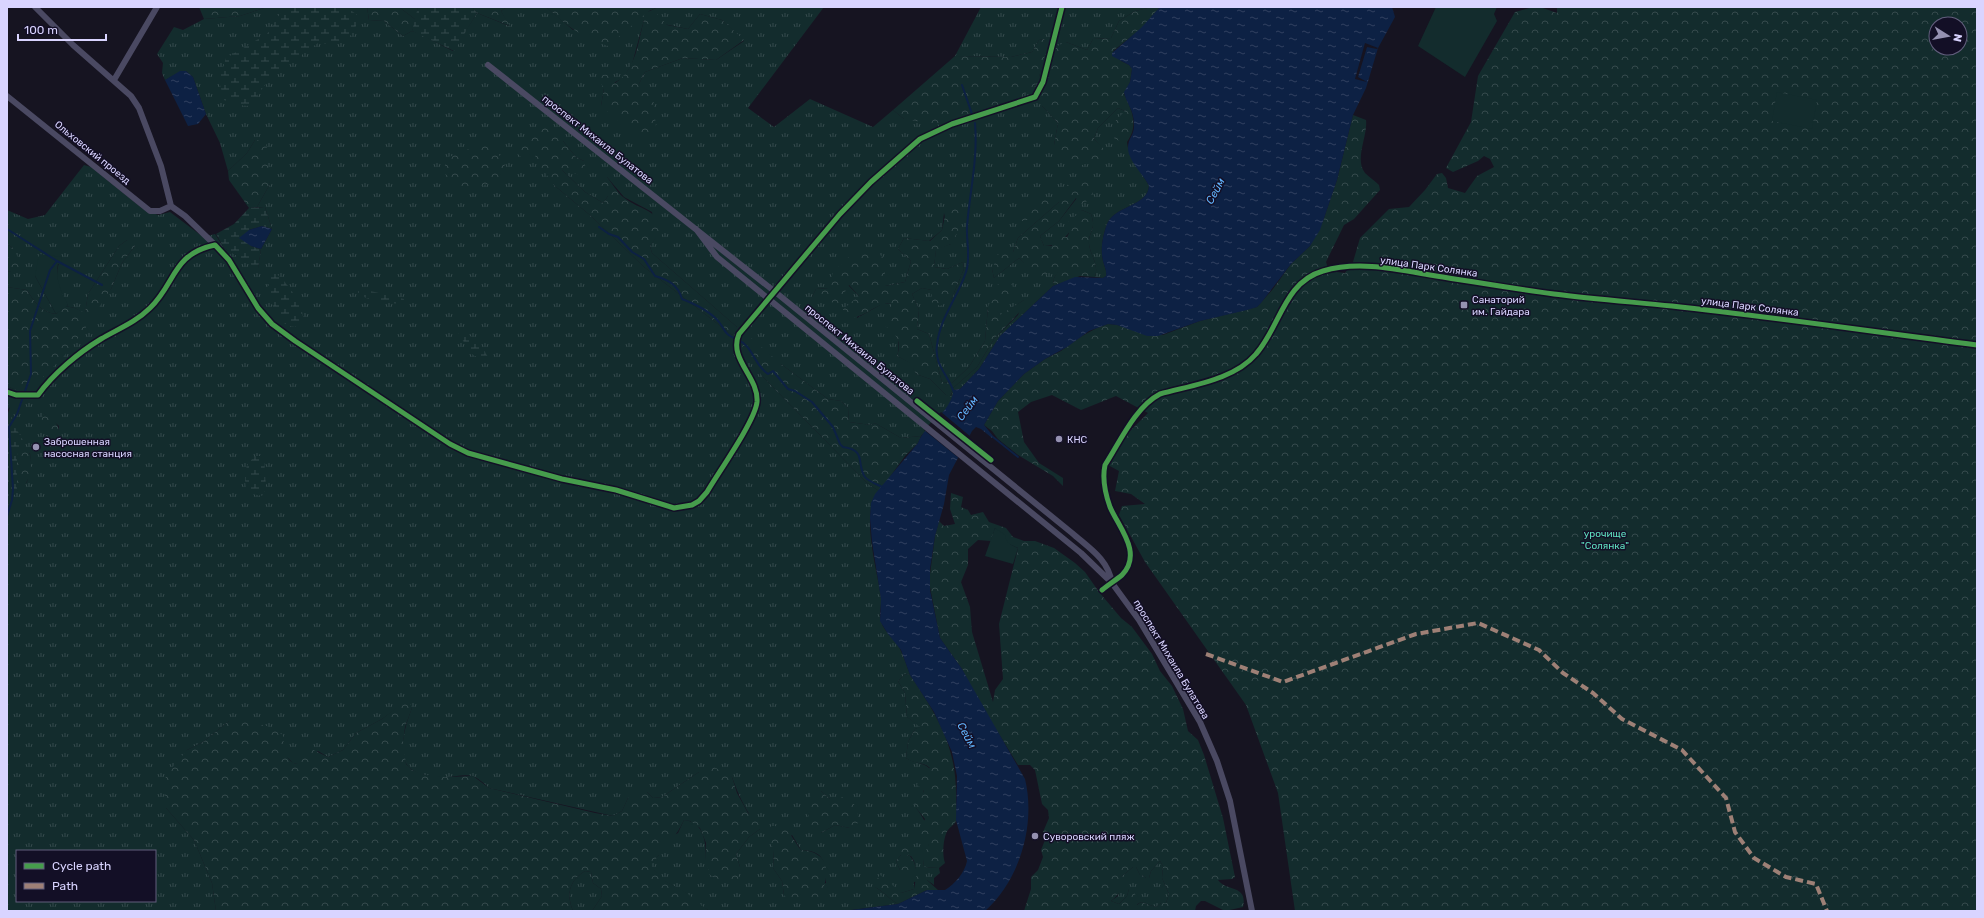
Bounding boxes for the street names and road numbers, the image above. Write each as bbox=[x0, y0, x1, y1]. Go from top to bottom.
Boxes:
street label: проспект Михаила Булатова bbox=[540, 93, 655, 187]
street label: Ольховский проезд bbox=[52, 119, 133, 187]
street label: улица Парк Солянка bbox=[1379, 254, 1478, 280]
street label: улица Парк Солянка bbox=[1700, 295, 1799, 319]
street label: проспект Михаила Булатова bbox=[802, 302, 916, 398]
street label: проспект Михаила Булатова bbox=[1131, 598, 1212, 721]

